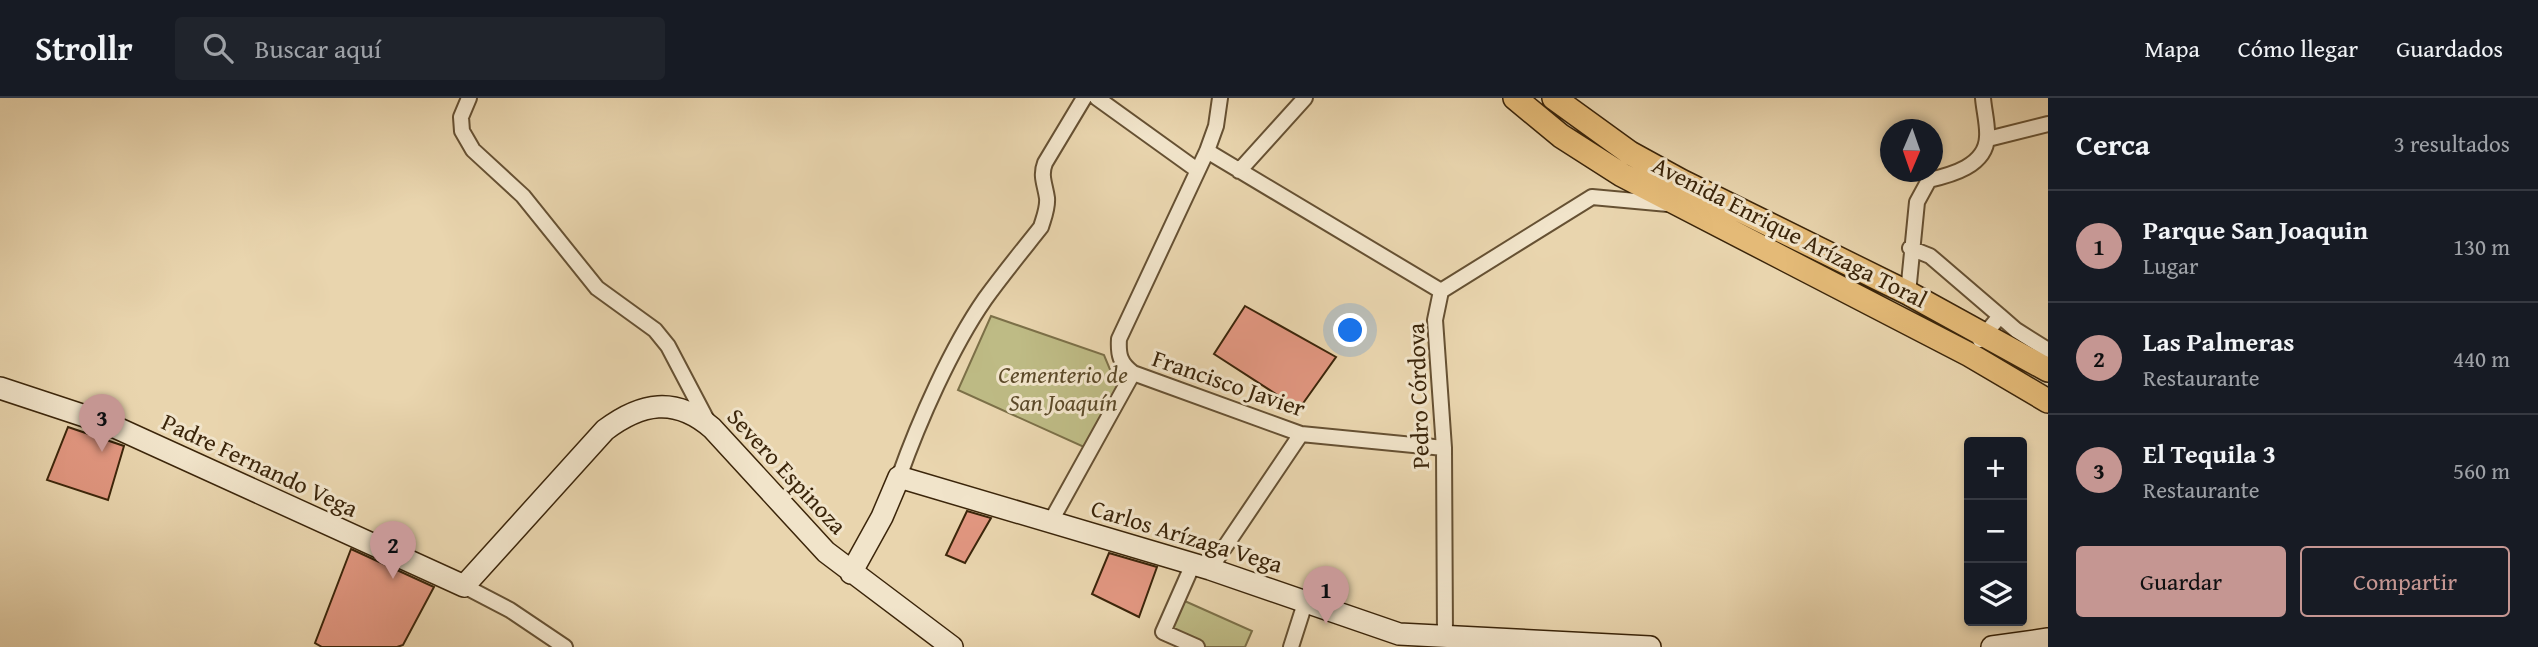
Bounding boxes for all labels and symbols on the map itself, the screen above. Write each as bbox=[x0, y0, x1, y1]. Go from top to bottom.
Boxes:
north arrow bbox=[1880, 119, 1943, 182]
street label: Avenida Enrique Arízaga Toral bbox=[1647, 147, 1934, 317]
your location bbox=[1333, 313, 1367, 347]
street label: Pedro Córdova bbox=[1398, 322, 1438, 470]
street label: Francisco Javier bbox=[1148, 340, 1310, 426]
park label: Cementerio de San Joaquín bbox=[998, 357, 1128, 420]
pin: 3 bbox=[79, 394, 125, 452]
street label: Severo Espinoza bbox=[719, 400, 855, 543]
street label: Padre Fernando Vega bbox=[156, 404, 364, 526]
street label: Carlos Arízaga Vega bbox=[1087, 490, 1288, 582]
pin: 2 bbox=[370, 521, 416, 579]
pin: 1 bbox=[1303, 566, 1349, 624]

